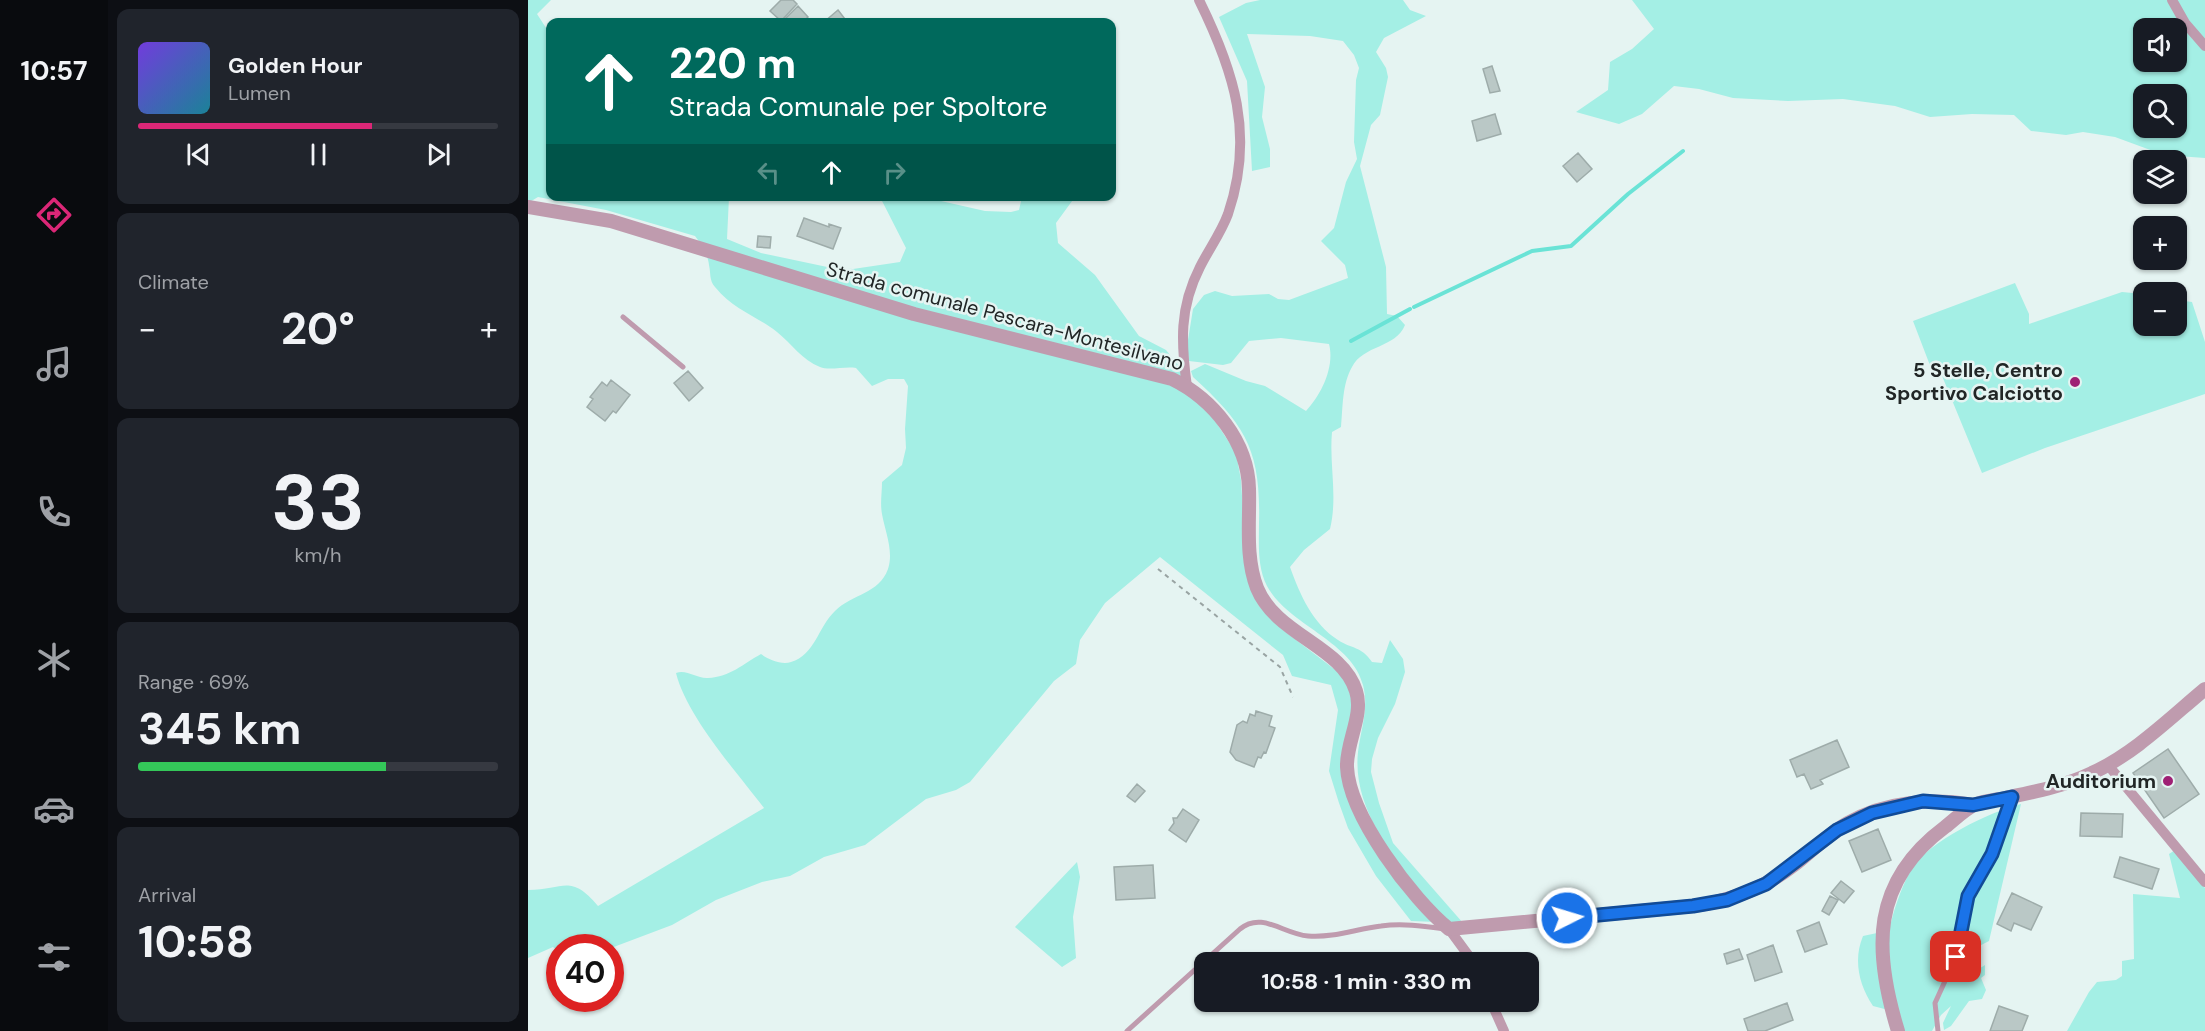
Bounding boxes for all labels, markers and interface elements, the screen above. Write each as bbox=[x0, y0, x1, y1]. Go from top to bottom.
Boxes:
map controls bbox=[2133, 18, 2187, 336]
button: sound bbox=[2133, 18, 2187, 72]
text: 220 m bbox=[669, 36, 796, 91]
icon: ahead bbox=[570, 42, 648, 120]
text: Golden Hour bbox=[228, 51, 363, 80]
text: 10:57 bbox=[21, 53, 87, 88]
text: Lumen bbox=[228, 80, 291, 106]
button: search bbox=[2133, 84, 2187, 138]
text: Strada Comunale per Spoltore bbox=[669, 89, 1047, 124]
icon: previous bbox=[182, 138, 215, 171]
icon: pause bbox=[302, 138, 335, 171]
icon: next bbox=[422, 138, 455, 171]
button: layers bbox=[2133, 150, 2187, 204]
icon: left bbox=[752, 156, 785, 189]
icon: ahead bbox=[815, 156, 848, 189]
icon: right bbox=[878, 156, 911, 189]
icon: directions bbox=[33, 194, 75, 236]
button: + bbox=[2133, 216, 2187, 270]
street label: Strada comunale Pescara-Montesilvano bbox=[823, 256, 1187, 376]
text: Climate bbox=[138, 269, 209, 295]
button: − bbox=[2133, 282, 2187, 336]
text: 20° bbox=[281, 299, 355, 358]
text: − bbox=[138, 307, 156, 350]
text: + bbox=[480, 307, 498, 350]
icon: music bbox=[33, 343, 75, 385]
place label: 5 Stelle, Centro Sportivo Calciotto bbox=[1885, 357, 2063, 406]
marker: 5 Stelle, Centro Sportivo Calciotto bbox=[2068, 375, 2082, 389]
text: 33 bbox=[271, 452, 365, 553]
icon: phone bbox=[33, 491, 75, 533]
text: km/h bbox=[294, 542, 342, 568]
icon: climate bbox=[33, 639, 75, 681]
text: Range · 69% bbox=[138, 669, 249, 695]
text: 345 km bbox=[138, 699, 301, 758]
place label: Auditorium bbox=[2046, 768, 2156, 794]
marker: Auditorium bbox=[2161, 774, 2175, 788]
icon: car bbox=[33, 788, 75, 830]
text: Arrival bbox=[138, 882, 196, 908]
position arrow bbox=[1535, 886, 1599, 950]
text: 10:58 bbox=[138, 912, 254, 971]
pin bbox=[1930, 931, 1981, 982]
speed limit sign: 40 bbox=[546, 934, 624, 1012]
icon: filters bbox=[33, 936, 75, 978]
icon: arrive bbox=[1939, 940, 1972, 973]
text: 10:58 · 1 min · 330 m bbox=[1262, 967, 1471, 996]

